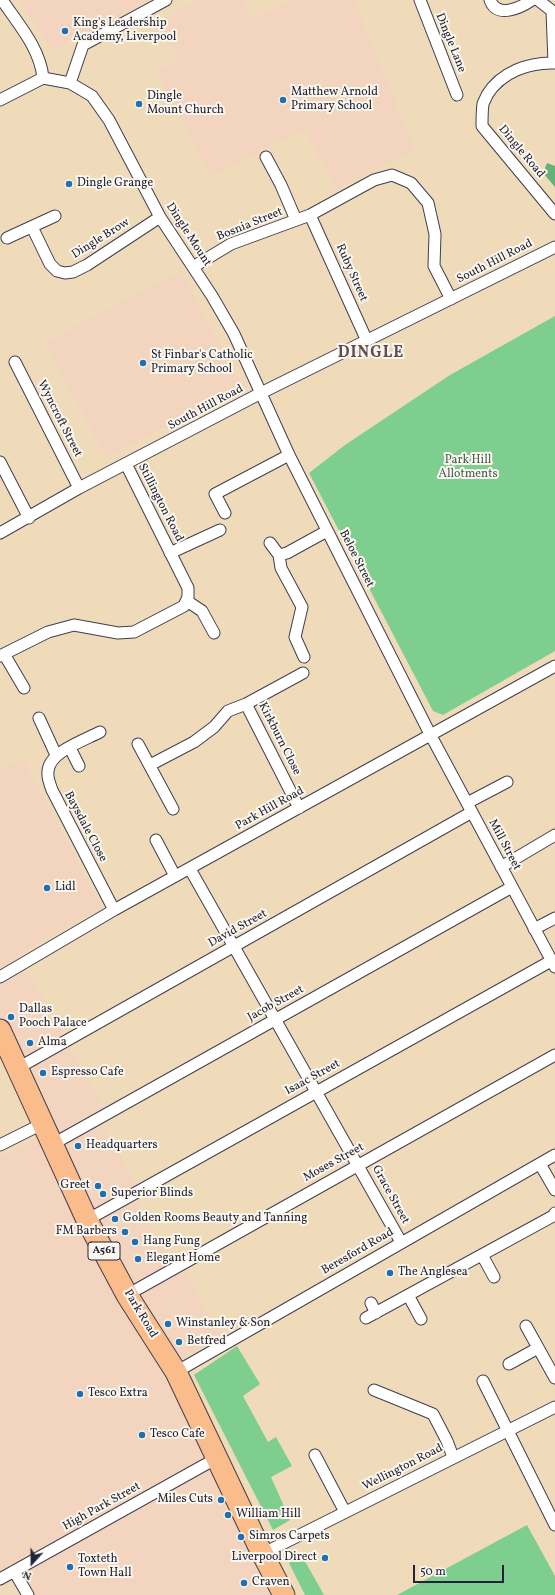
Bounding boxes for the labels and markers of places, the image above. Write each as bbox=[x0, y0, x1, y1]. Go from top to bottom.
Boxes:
place label: King's Leadership Academy, Liverpool bbox=[73, 17, 176, 45]
marker: King's Leadership Academy, Liverpool bbox=[60, 26, 70, 36]
place label: Matthew Arnold Primary School bbox=[291, 86, 378, 114]
place label: Dingle Mount Church bbox=[147, 90, 224, 118]
marker: Matthew Arnold Primary School bbox=[278, 95, 288, 105]
marker: Dingle Mount Church bbox=[134, 99, 144, 109]
place label: Dingle Grange bbox=[77, 177, 153, 191]
marker: Dingle Grange bbox=[64, 179, 74, 189]
place label: St Finbar's Catholic Primary School bbox=[151, 349, 253, 377]
marker: St Finbar's Catholic Primary School bbox=[138, 358, 148, 368]
place label: Lidl bbox=[55, 881, 76, 895]
marker: Lidl bbox=[42, 883, 52, 893]
place label: Dallas Pooch Palace bbox=[19, 1003, 87, 1031]
marker: Dallas Pooch Palace bbox=[6, 1012, 16, 1022]
place label: Alma bbox=[38, 1036, 67, 1050]
marker: Alma bbox=[25, 1038, 35, 1048]
place label: Espresso Cafe bbox=[51, 1066, 124, 1080]
marker: Espresso Cafe bbox=[38, 1068, 48, 1078]
place label: Headquarters bbox=[86, 1139, 158, 1153]
marker: Headquarters bbox=[73, 1141, 83, 1151]
place label: Greet bbox=[61, 1179, 90, 1193]
marker: Greet bbox=[93, 1181, 103, 1191]
place label: Superior Blinds bbox=[111, 1187, 193, 1201]
marker: Superior Blinds bbox=[98, 1189, 108, 1199]
place label: Golden Rooms Beauty and Tanning bbox=[123, 1212, 307, 1226]
marker: Golden Rooms Beauty and Tanning bbox=[110, 1214, 120, 1224]
place label: FM Barbers bbox=[56, 1225, 117, 1239]
marker: FM Barbers bbox=[120, 1227, 130, 1237]
place label: Hang Fung bbox=[143, 1235, 200, 1249]
marker: Hang Fung bbox=[130, 1237, 140, 1247]
place label: Elegant Home bbox=[146, 1252, 220, 1266]
marker: Elegant Home bbox=[133, 1254, 143, 1264]
place label: The Anglesea bbox=[398, 1266, 468, 1280]
marker: The Anglesea bbox=[385, 1268, 395, 1278]
place label: Winstanley & Son bbox=[176, 1317, 270, 1331]
marker: Winstanley & Son bbox=[163, 1319, 173, 1329]
place label: Betfred bbox=[187, 1335, 226, 1349]
marker: Betfred bbox=[174, 1337, 184, 1347]
place label: Tesco Extra bbox=[88, 1387, 148, 1401]
marker: Tesco Extra bbox=[75, 1389, 85, 1399]
place label: Tesco Cafe bbox=[150, 1428, 205, 1442]
marker: Tesco Cafe bbox=[137, 1430, 147, 1440]
place label: Miles Cuts bbox=[157, 1493, 213, 1507]
marker: Miles Cuts bbox=[216, 1495, 226, 1505]
place label: William Hill bbox=[236, 1508, 301, 1522]
marker: William Hill bbox=[223, 1510, 233, 1520]
place label: Simros Carpets bbox=[249, 1530, 330, 1544]
marker: Simros Carpets bbox=[236, 1532, 246, 1542]
place label: Liverpool Direct bbox=[232, 1551, 317, 1565]
place label: Toxteth Town Hall bbox=[78, 1553, 131, 1581]
marker: Liverpool Direct bbox=[320, 1553, 330, 1563]
marker: Toxteth Town Hall bbox=[65, 1562, 75, 1572]
place label: Craven bbox=[252, 1576, 290, 1590]
marker: Craven bbox=[239, 1578, 249, 1588]

